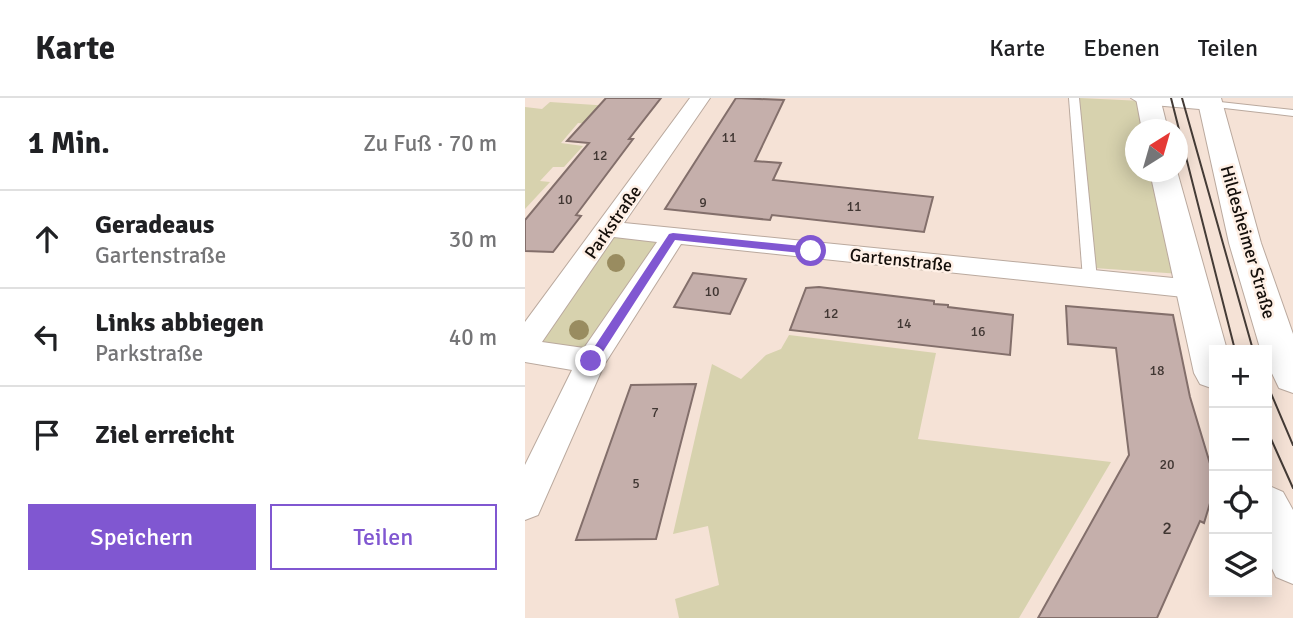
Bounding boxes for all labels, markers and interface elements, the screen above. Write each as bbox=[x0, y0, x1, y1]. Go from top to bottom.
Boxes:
text: Karte bbox=[35, 28, 115, 69]
text: Karte bbox=[989, 33, 1045, 63]
text: Ebenen bbox=[1083, 33, 1160, 63]
text: Teilen bbox=[1198, 33, 1258, 63]
north arrow bbox=[1125, 119, 1188, 182]
text: 1 Min. bbox=[28, 125, 110, 162]
text: Zu Fuß · 70 m bbox=[363, 129, 497, 158]
house number: 11 bbox=[721, 129, 737, 146]
house number: 12 bbox=[592, 147, 608, 164]
street label: Hildesheimer Straße bbox=[1216, 163, 1280, 321]
street label: Parkstraße bbox=[580, 181, 646, 263]
house number: 10 bbox=[557, 191, 573, 208]
house number: 9 bbox=[699, 194, 707, 211]
house number: 11 bbox=[846, 198, 862, 215]
text: Geradeaus bbox=[95, 209, 214, 241]
icon: ahead bbox=[28, 220, 66, 258]
text: 30 m bbox=[449, 225, 497, 254]
route start bbox=[795, 235, 826, 266]
text: Gartenstraße bbox=[95, 241, 226, 270]
street label: Gartenstraße bbox=[849, 244, 953, 276]
house number: 10 bbox=[704, 283, 720, 300]
house number: 12 bbox=[823, 305, 839, 322]
text: Links abbiegen bbox=[95, 307, 264, 339]
house number: 14 bbox=[896, 315, 912, 332]
icon: left bbox=[28, 318, 66, 356]
text: 40 m bbox=[449, 323, 497, 352]
house number: 16 bbox=[970, 323, 986, 340]
text: Parkstraße bbox=[95, 339, 203, 368]
route end bbox=[575, 345, 606, 376]
map controls bbox=[1209, 345, 1272, 597]
button: + bbox=[1209, 345, 1272, 408]
house number: 18 bbox=[1149, 362, 1165, 379]
house number: 7 bbox=[651, 404, 659, 421]
button: − bbox=[1209, 408, 1272, 471]
icon: arrive bbox=[28, 416, 66, 454]
text: Ziel erreicht bbox=[95, 419, 235, 451]
house number: 20 bbox=[1159, 456, 1175, 473]
button: locate bbox=[1209, 471, 1272, 534]
house number: 5 bbox=[632, 475, 640, 492]
button: Speichern bbox=[28, 504, 256, 570]
button: Teilen bbox=[270, 504, 497, 570]
house number: 2 bbox=[1162, 517, 1172, 539]
button: layers bbox=[1209, 534, 1272, 597]

